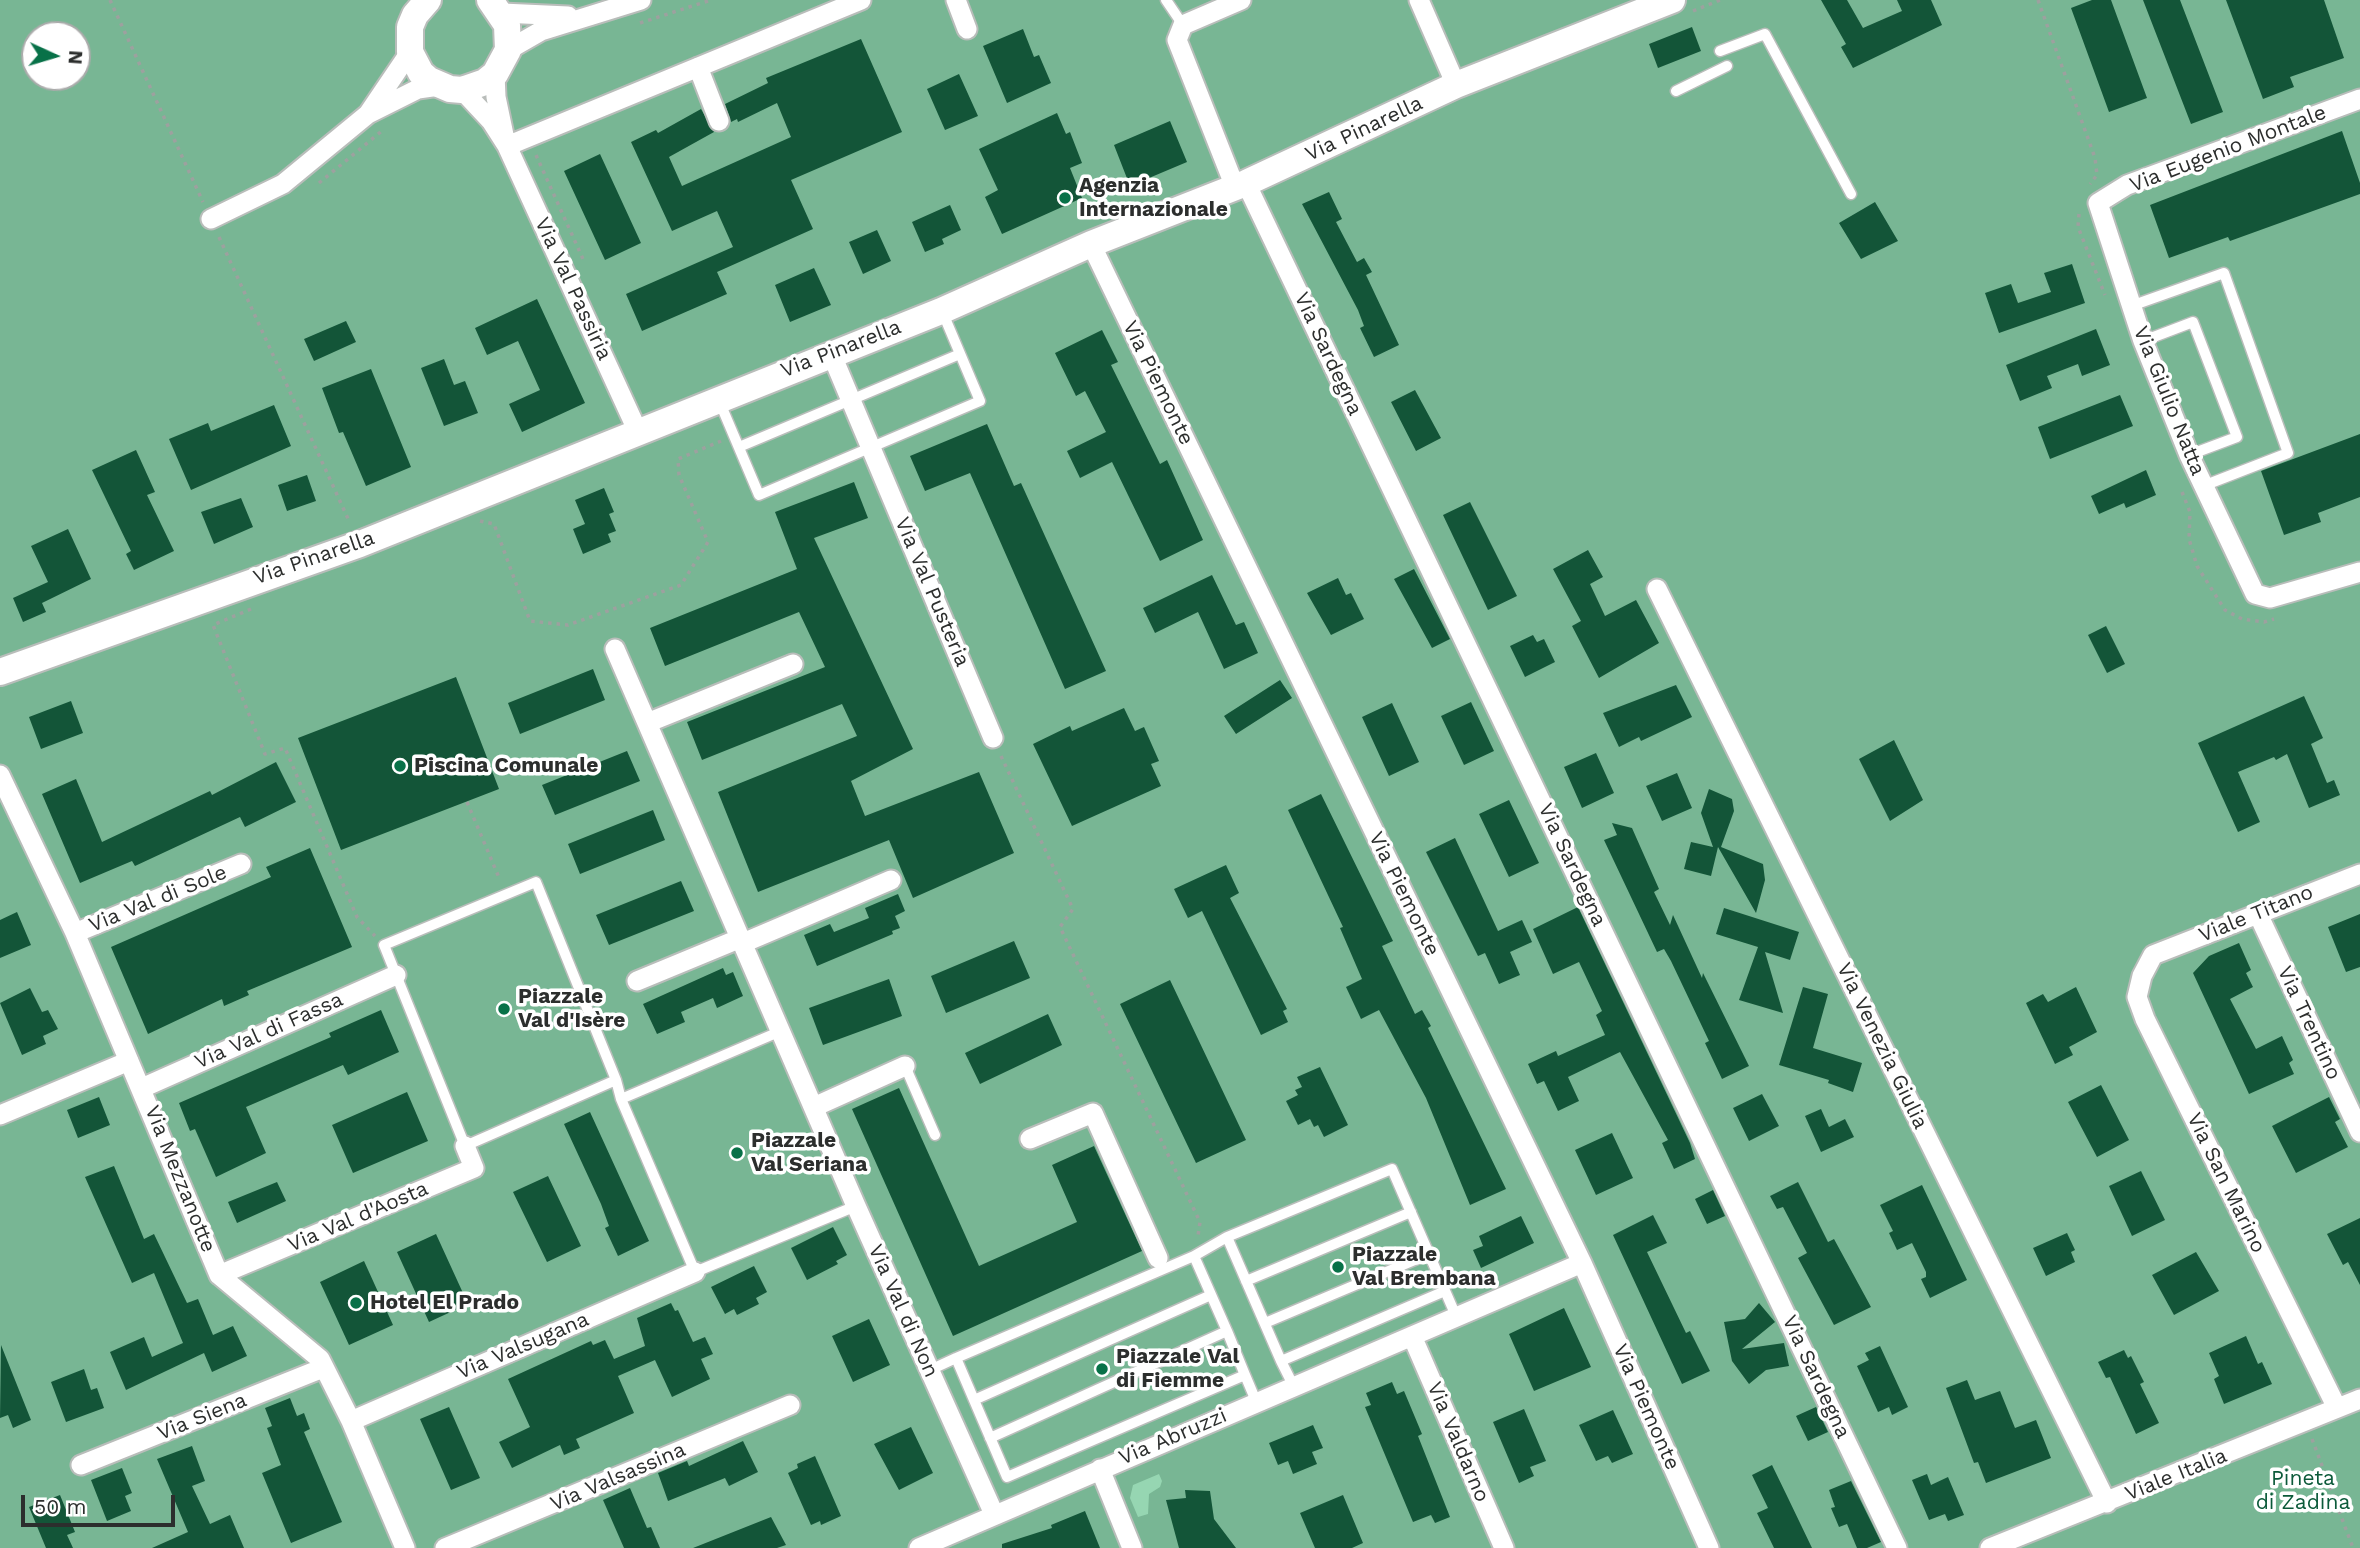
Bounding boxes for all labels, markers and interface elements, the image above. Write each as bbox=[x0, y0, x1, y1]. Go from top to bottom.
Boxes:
north arrow bbox=[21, 21, 91, 91]
text: N bbox=[63, 50, 87, 65]
street label: Via Pinarella bbox=[1301, 91, 1427, 167]
street label: Via Eugenio Montale bbox=[2126, 100, 2330, 198]
place label: Agenzia Internazionale bbox=[1079, 173, 1228, 223]
marker: Agenzia Internazionale bbox=[1057, 190, 1073, 206]
street label: Via Val Passiria bbox=[529, 214, 617, 364]
street label: Via Sardegna bbox=[1288, 288, 1368, 420]
street label: Via Pinarella bbox=[777, 315, 905, 383]
street label: Via Piemonte bbox=[1117, 317, 1199, 449]
street label: Via Giulio Natta bbox=[2128, 323, 2210, 479]
street label: Via Val Pusteria bbox=[889, 514, 975, 670]
street label: Via Pinarella bbox=[250, 525, 378, 591]
place label: Piscina Comunale bbox=[414, 753, 598, 779]
marker: Piscina Comunale bbox=[392, 758, 408, 774]
street label: Via Sardegna bbox=[1532, 799, 1612, 931]
street label: Via Piemonte bbox=[1363, 828, 1445, 960]
street label: Via Val di Sole bbox=[85, 860, 231, 938]
street label: Viale Titano bbox=[2195, 880, 2317, 948]
street label: Via Venezia Giulia bbox=[1831, 959, 1933, 1133]
street label: Via Trentino bbox=[2272, 962, 2346, 1084]
place label: Piazzale Val d'Isère bbox=[518, 984, 625, 1034]
street label: Via Val di Fassa bbox=[191, 987, 347, 1075]
marker: Piazzale Val d'Isère bbox=[496, 1001, 512, 1017]
street label: Via Mezzanotte bbox=[139, 1102, 221, 1256]
street label: Via San Marino bbox=[2181, 1109, 2271, 1257]
place label: Piazzale Val Seriana bbox=[751, 1128, 867, 1178]
marker: Piazzale Val Seriana bbox=[729, 1145, 745, 1161]
street label: Via Val d'Aosta bbox=[284, 1176, 432, 1258]
street label: Via Val di Non bbox=[862, 1241, 944, 1381]
place label: Piazzale Val Brembana bbox=[1352, 1242, 1496, 1292]
marker: Piazzale Val Brembana bbox=[1330, 1259, 1346, 1275]
place label: Hotel El Prado bbox=[370, 1290, 519, 1316]
marker: Hotel El Prado bbox=[348, 1295, 364, 1311]
street label: Via Valsugana bbox=[453, 1307, 593, 1385]
street label: Via Sardegna bbox=[1776, 1311, 1856, 1443]
street label: Via Piemonte bbox=[1607, 1340, 1685, 1474]
place label: Piazzale Val di Fiemme bbox=[1116, 1344, 1239, 1394]
marker: Piazzale Val di Fiemme bbox=[1094, 1361, 1110, 1377]
street label: Via Valdarno bbox=[1421, 1378, 1495, 1506]
street label: Via Siena bbox=[154, 1388, 250, 1446]
street label: Via Abruzzi bbox=[1115, 1403, 1231, 1471]
street label: Via Valsassina bbox=[547, 1437, 689, 1517]
street label: Viale Italia bbox=[2121, 1443, 2231, 1507]
park label: Pineta di Zadina bbox=[2256, 1466, 2350, 1516]
scale bar bbox=[24, 1482, 178, 1526]
text: 50 m bbox=[34, 1494, 86, 1519]

